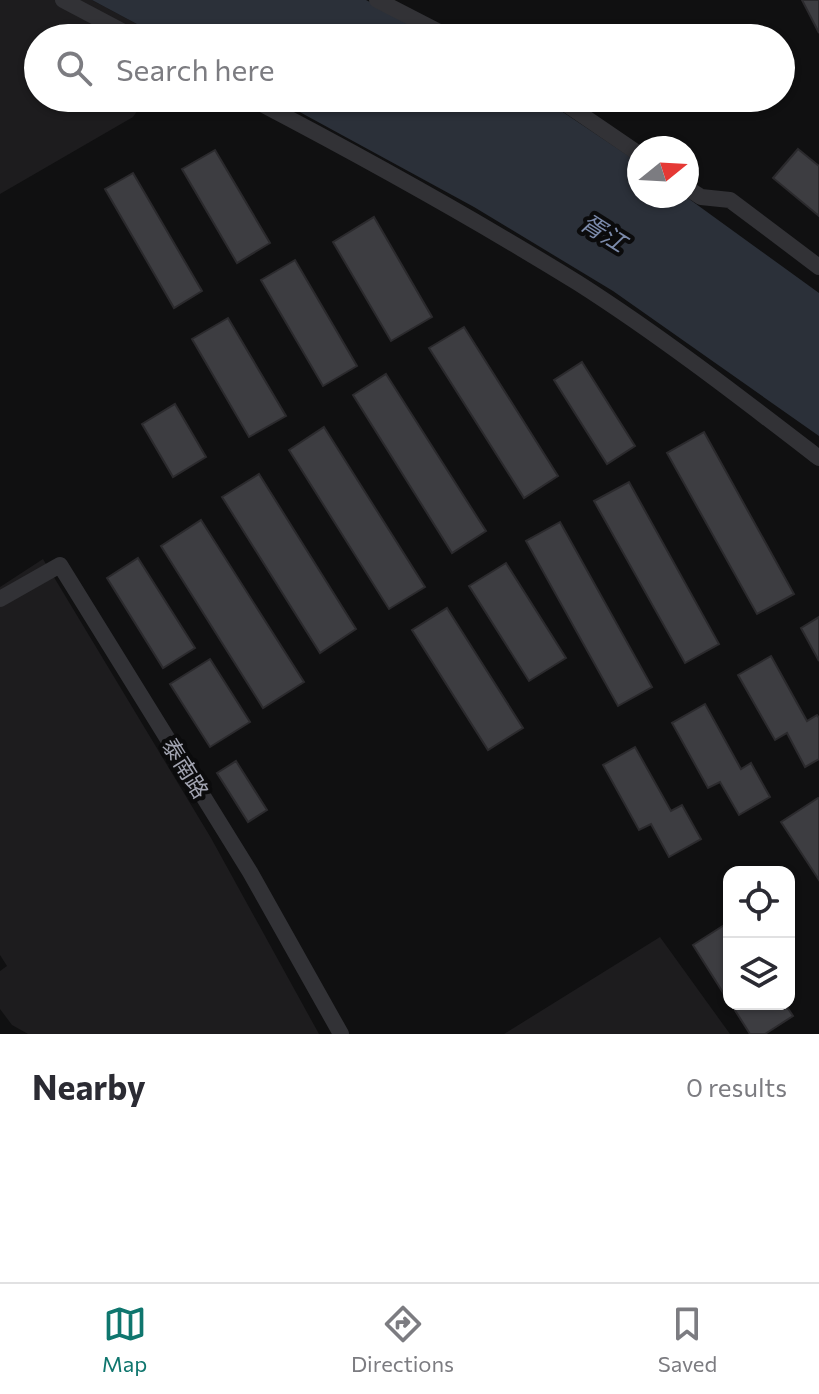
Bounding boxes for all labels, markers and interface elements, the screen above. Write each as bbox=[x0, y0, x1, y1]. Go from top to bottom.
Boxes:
search box bbox=[24, 24, 795, 112]
icon: search bbox=[52, 46, 96, 90]
text: Search here bbox=[116, 50, 275, 87]
north arrow bbox=[627, 136, 699, 208]
water label: 胥江 bbox=[576, 207, 635, 259]
street label: 泰南路 bbox=[157, 733, 215, 803]
map controls bbox=[723, 866, 795, 1010]
button: locate bbox=[723, 866, 795, 938]
button: layers bbox=[723, 938, 795, 1010]
text: Nearby bbox=[32, 1065, 146, 1107]
text: 0 results bbox=[686, 1071, 787, 1102]
tab: Map bbox=[102, 1302, 147, 1377]
tab: Directions bbox=[351, 1302, 454, 1377]
tab: Saved bbox=[658, 1302, 717, 1377]

